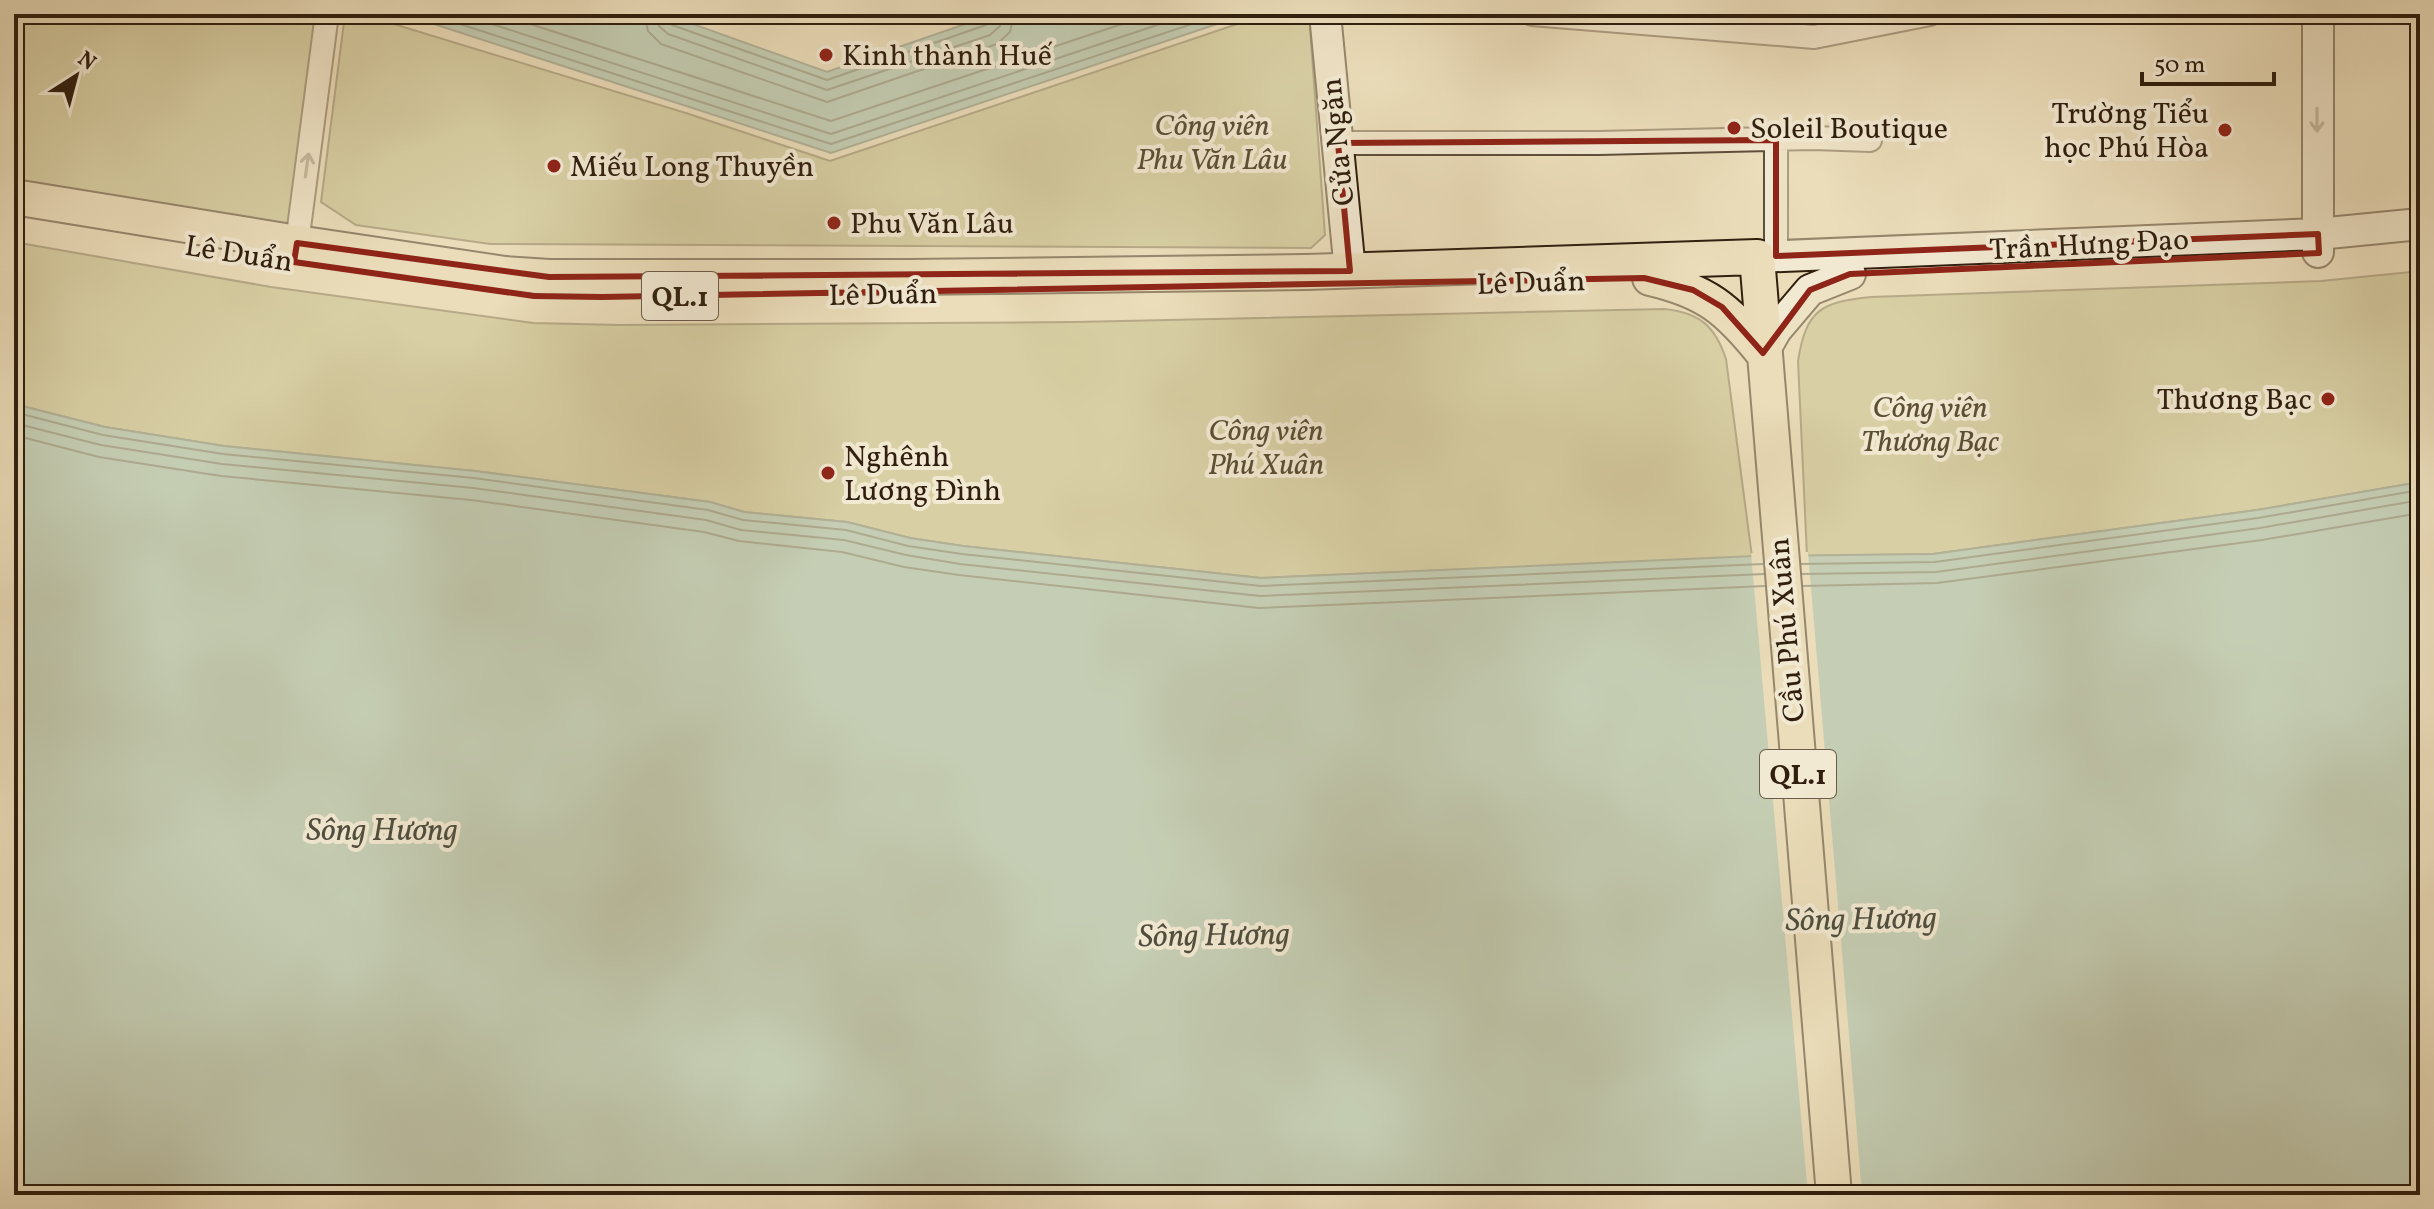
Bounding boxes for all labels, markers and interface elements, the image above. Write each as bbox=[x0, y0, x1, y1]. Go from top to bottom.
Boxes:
north arrow bbox=[36, 36, 116, 116]
place label: Kinh thành Huế bbox=[842, 36, 1053, 78]
scale bar bbox=[2142, 36, 2274, 86]
text: N bbox=[71, 45, 102, 79]
marker: Kinh thành Huế bbox=[817, 46, 835, 64]
text: 50 m bbox=[2154, 49, 2206, 83]
street label: Cửa Ngăn bbox=[1311, 76, 1367, 208]
place label: Trường Tiểu học Phú Hòa bbox=[2044, 94, 2209, 170]
park label: Công viên Phu Văn Lâu bbox=[1137, 106, 1288, 182]
one-way arrow bbox=[2309, 106, 2325, 133]
place label: Soleil Boutique bbox=[1750, 109, 1948, 151]
marker: Soleil Boutique bbox=[1725, 119, 1743, 137]
marker: Trường Tiểu học Phú Hòa bbox=[2216, 121, 2234, 139]
place label: Miếu Long Thuyền bbox=[570, 147, 814, 189]
one-way arrow bbox=[300, 153, 315, 178]
marker: Miếu Long Thuyền bbox=[545, 157, 563, 175]
place label: Phu Văn Lâu bbox=[850, 204, 1014, 246]
marker: Phu Văn Lâu bbox=[825, 214, 843, 232]
street label: Trần Hưng Đạo bbox=[1988, 220, 2190, 272]
street label: Lê Duẩn bbox=[182, 226, 296, 284]
street label: Lê Duẩn bbox=[1476, 261, 1586, 307]
road number: QL.1 bbox=[642, 272, 718, 320]
street label: Lê Duẩn bbox=[828, 274, 938, 318]
place label: Thương Bạc bbox=[2157, 380, 2312, 422]
park label: Công viên Thương Bạc bbox=[1861, 388, 1999, 464]
marker: Thương Bạc bbox=[2319, 390, 2337, 408]
park label: Công viên Phú Xuân bbox=[1208, 411, 1324, 487]
place label: Nghênh Lương Đình bbox=[844, 437, 1001, 513]
marker: Nghênh Lương Đình bbox=[819, 464, 837, 482]
street label: Cầu Phú Xuân bbox=[1759, 536, 1817, 724]
road number: QL.1 bbox=[1760, 750, 1836, 798]
water label: Sông Hương bbox=[306, 810, 458, 854]
water label: Sông Hương bbox=[1785, 898, 1937, 944]
water label: Sông Hương bbox=[1138, 914, 1290, 960]

